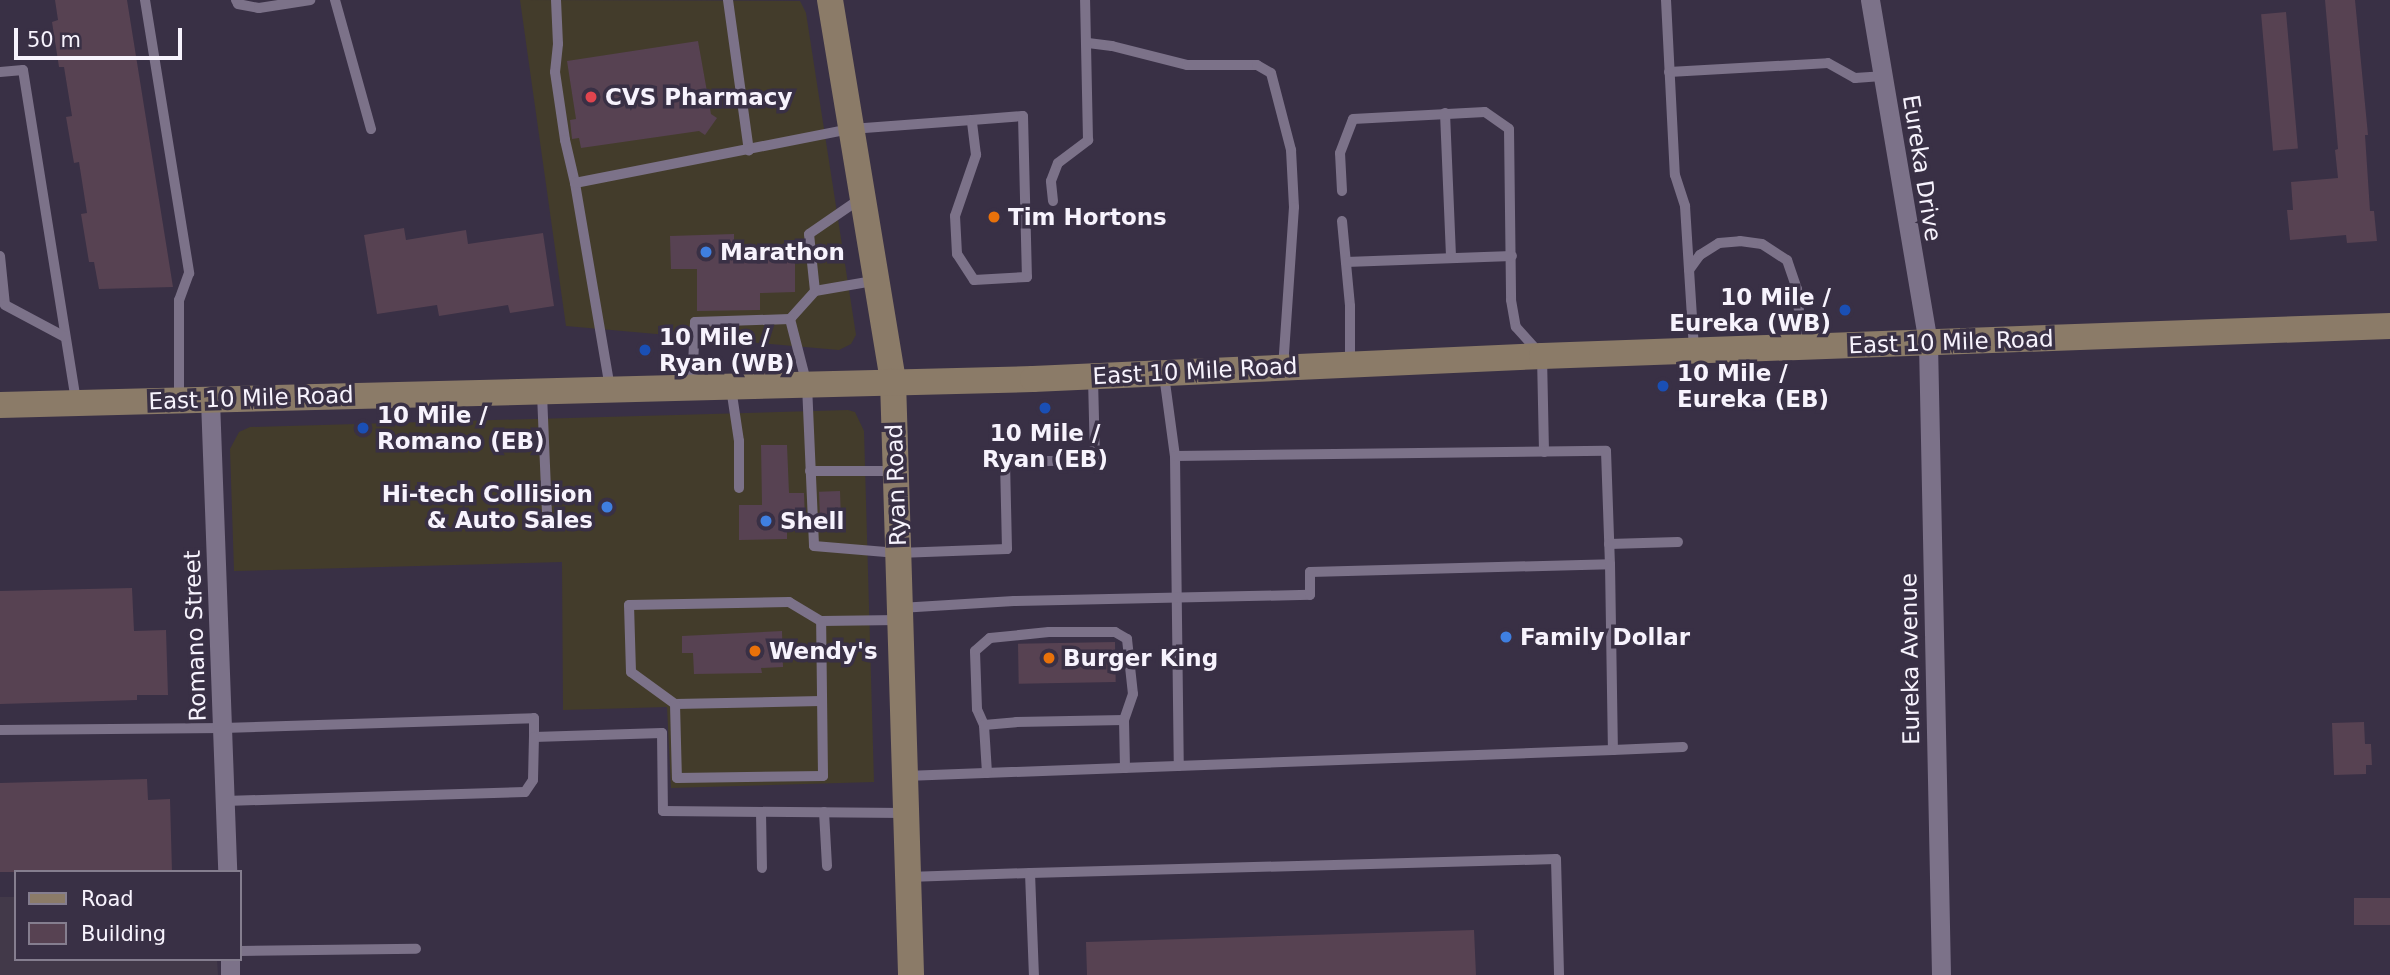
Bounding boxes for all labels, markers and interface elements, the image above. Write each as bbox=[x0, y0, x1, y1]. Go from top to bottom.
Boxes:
scale bar bbox=[18, 14, 186, 58]
text: 50 m bbox=[27, 28, 81, 52]
place label: CVS Pharmacy bbox=[605, 83, 792, 111]
marker: CVS Pharmacy bbox=[583, 89, 599, 105]
street label: Eureka Drive bbox=[1897, 93, 1947, 243]
place label: Tim Hortons bbox=[1008, 203, 1167, 231]
marker: Tim Hortons bbox=[986, 209, 1002, 225]
place label: Marathon bbox=[720, 238, 845, 266]
marker: Marathon bbox=[698, 244, 714, 260]
place label: 10 Mile / Eureka (WB) bbox=[1669, 283, 1831, 337]
marker: 10 Mile / Eureka (WB) bbox=[1837, 302, 1853, 318]
place label: 10 Mile / Ryan (WB) bbox=[659, 323, 794, 377]
street label: East 10 Mile Road bbox=[1848, 325, 2054, 359]
marker: 10 Mile / Ryan (WB) bbox=[637, 342, 653, 358]
street label: East 10 Mile Road bbox=[1092, 352, 1298, 390]
place label: 10 Mile / Eureka (EB) bbox=[1677, 359, 1829, 413]
marker: 10 Mile / Eureka (EB) bbox=[1655, 378, 1671, 394]
street label: East 10 Mile Road bbox=[148, 381, 354, 415]
marker: 10 Mile / Ryan (EB) bbox=[1037, 400, 1053, 416]
place label: 10 Mile / Romano (EB) bbox=[377, 401, 544, 455]
place label: 10 Mile / Ryan (EB) bbox=[982, 419, 1108, 473]
marker: 10 Mile / Romano (EB) bbox=[355, 420, 371, 436]
street label: Ryan Road bbox=[880, 424, 912, 546]
place label: Hi-tech Collision & Auto Sales bbox=[382, 480, 593, 534]
marker: Hi-tech Collision & Auto Sales bbox=[599, 499, 615, 515]
place label: Shell bbox=[780, 507, 844, 535]
marker: Shell bbox=[758, 513, 774, 529]
street label: Romano Street bbox=[178, 550, 212, 722]
street label: Eureka Avenue bbox=[1895, 573, 1925, 745]
place label: Family Dollar bbox=[1520, 623, 1690, 651]
marker: Family Dollar bbox=[1498, 629, 1514, 645]
place label: Wendy's bbox=[769, 637, 878, 665]
marker: Wendy's bbox=[747, 643, 763, 659]
place label: Burger King bbox=[1063, 644, 1218, 672]
marker: Burger King bbox=[1041, 650, 1057, 666]
legend bbox=[14, 870, 242, 961]
text: Road bbox=[81, 887, 134, 911]
text: Building bbox=[81, 922, 166, 946]

